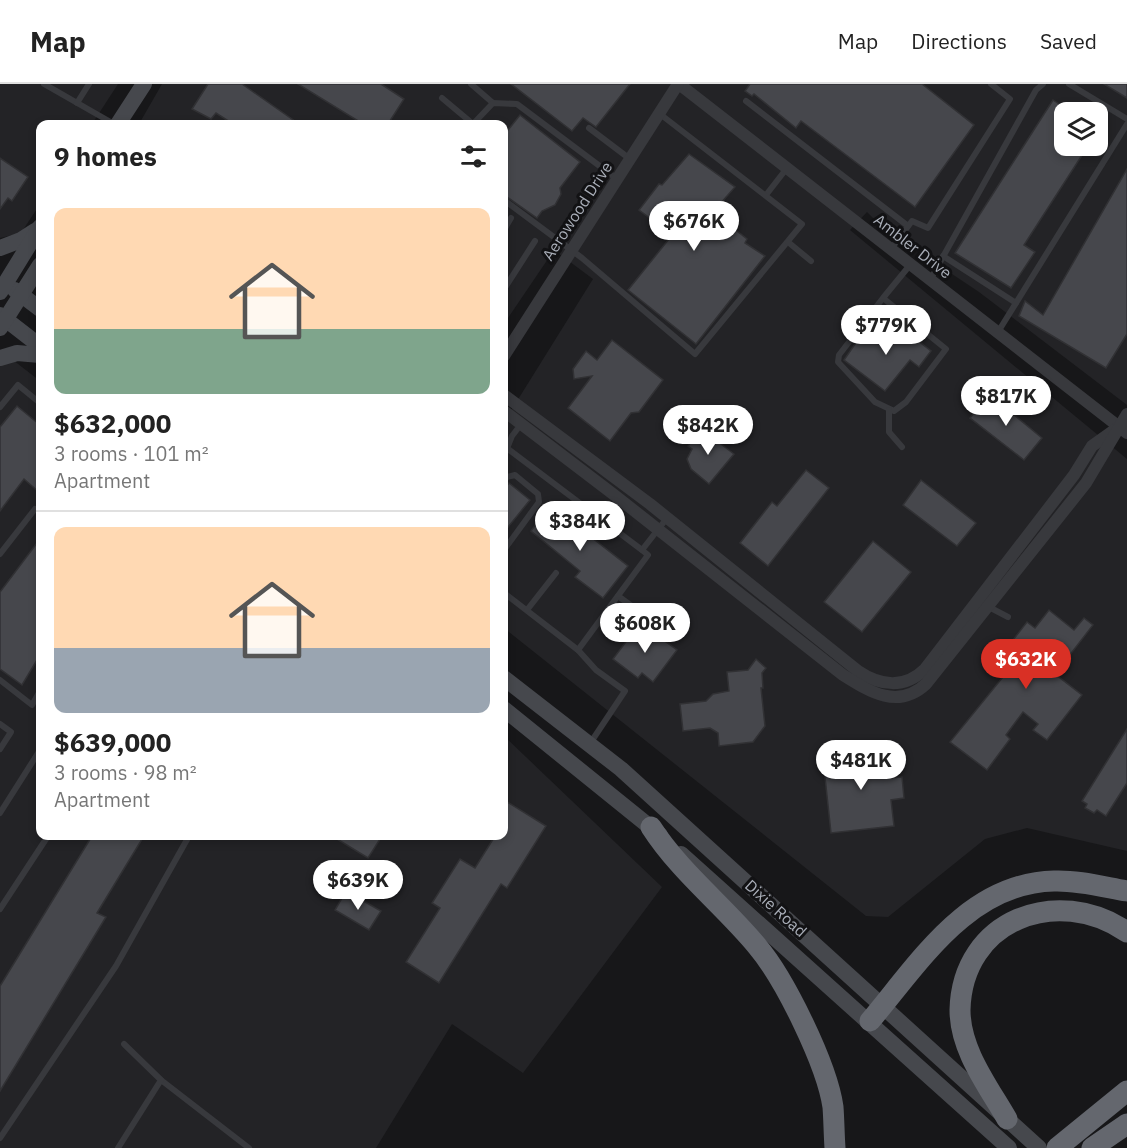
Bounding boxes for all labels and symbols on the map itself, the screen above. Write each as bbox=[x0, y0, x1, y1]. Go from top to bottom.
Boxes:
street label: Aerowood Drive bbox=[538, 158, 617, 264]
pin: $676K bbox=[652, 201, 736, 252]
street label: Ambler Drive bbox=[870, 209, 956, 283]
pin: $779K bbox=[844, 305, 928, 356]
pin: $817K bbox=[964, 376, 1048, 427]
pin: $842K bbox=[666, 405, 750, 456]
pin: $384K bbox=[538, 501, 622, 552]
pin: $608K bbox=[603, 603, 687, 654]
pin: $632K bbox=[984, 639, 1068, 690]
pin: $481K bbox=[819, 740, 903, 791]
pin: $639K bbox=[316, 860, 400, 911]
street label: Dixie Road bbox=[741, 875, 811, 941]

